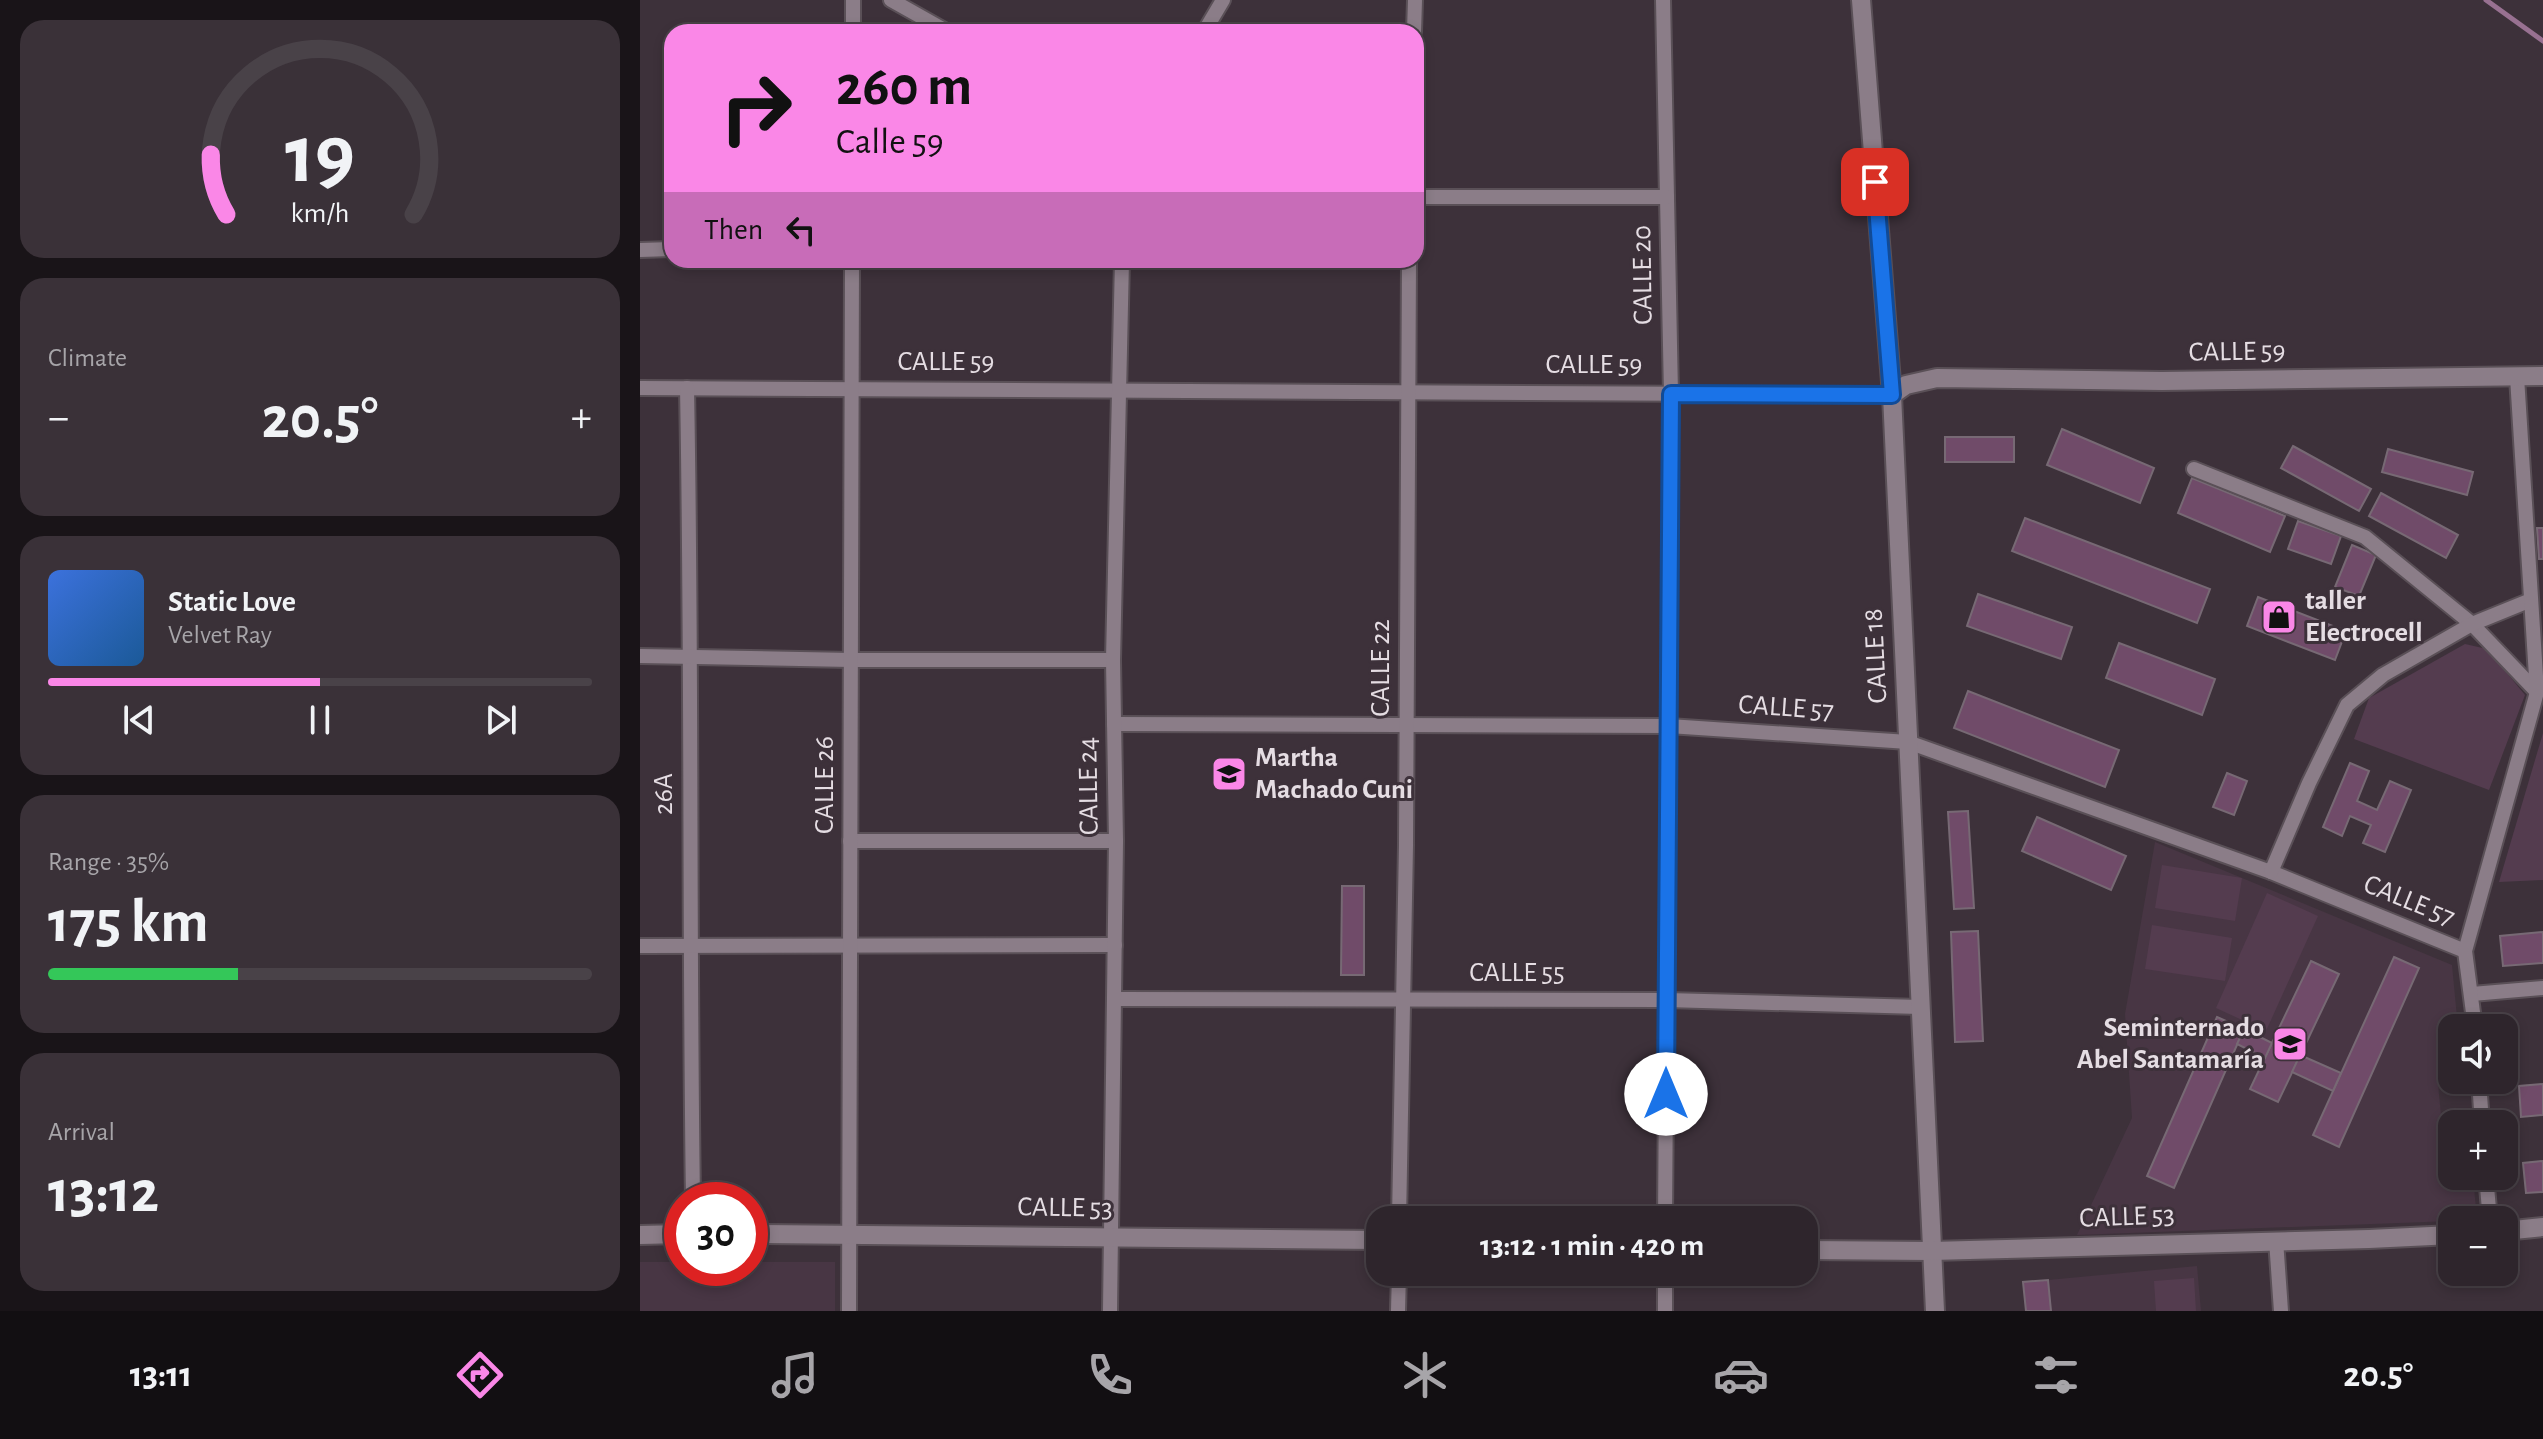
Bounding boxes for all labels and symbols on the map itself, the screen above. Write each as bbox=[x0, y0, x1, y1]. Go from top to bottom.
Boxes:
pin bbox=[1841, 148, 1909, 216]
street label: CALLE 20 bbox=[1628, 225, 1658, 325]
street label: CALLE 59 bbox=[2188, 337, 2286, 367]
street label: CALLE 59 bbox=[897, 348, 995, 376]
street label: CALLE 59 bbox=[1545, 351, 1643, 379]
place label: taller Electrocell bbox=[2305, 587, 2423, 647]
shop icon: taller Electrocell bbox=[2260, 598, 2298, 636]
street label: CALLE 18 bbox=[1860, 608, 1892, 704]
street label: CALLE 22 bbox=[1367, 619, 1395, 717]
street label: CALLE 57 bbox=[1737, 691, 1835, 725]
street label: CALLE 26 bbox=[811, 736, 839, 834]
street label: CALLE 24 bbox=[1074, 737, 1104, 835]
place label: Martha Machado Cuni bbox=[1255, 744, 1413, 804]
school or university icon: Martha Machado Cuni bbox=[1210, 755, 1248, 793]
street label: 26A bbox=[650, 773, 678, 815]
street label: CALLE 57 bbox=[2359, 870, 2459, 932]
street label: CALLE 55 bbox=[1469, 959, 1565, 987]
place label: Seminternado Abel Santamaría bbox=[2077, 1014, 2264, 1074]
school or university icon: Seminternado Abel Santamaría bbox=[2271, 1025, 2309, 1063]
position arrow bbox=[1624, 1052, 1708, 1136]
speed limit sign: 30 bbox=[664, 1182, 768, 1286]
street label: CALLE 53 bbox=[1017, 1193, 1113, 1223]
street label: CALLE 53 bbox=[2079, 1201, 2175, 1233]

